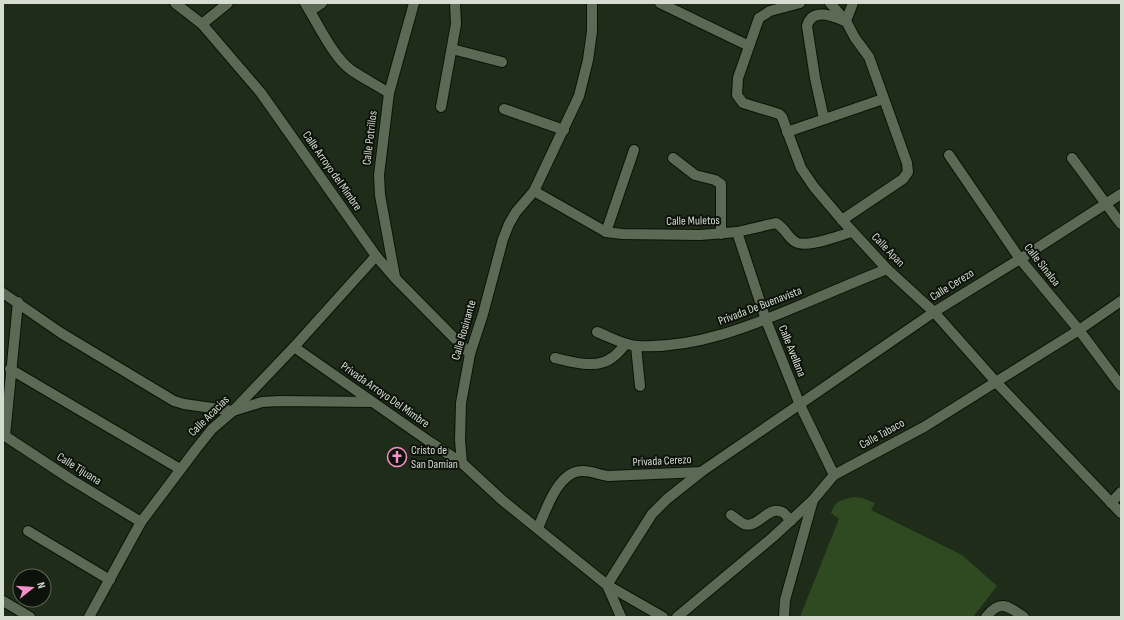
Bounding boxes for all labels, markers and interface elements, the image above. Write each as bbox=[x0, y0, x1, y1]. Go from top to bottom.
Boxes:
street label: Calle Potrillos bbox=[359, 110, 381, 166]
street label: Calle Arroyo del Mimbre bbox=[299, 128, 365, 214]
street label: Calle Muletos bbox=[666, 213, 720, 229]
street label: Calle Apan bbox=[868, 230, 908, 270]
street label: Calle Sinaloa bbox=[1021, 241, 1064, 290]
street label: Calle Cerezo bbox=[927, 266, 977, 304]
street label: Privada De Buenavista bbox=[716, 283, 804, 329]
street label: Calle Rosinante bbox=[448, 298, 480, 362]
street label: Calle Avellana bbox=[775, 323, 809, 379]
street label: Privada Arroyo Del Mimbre bbox=[338, 359, 432, 431]
street label: Calle Acacias bbox=[185, 392, 233, 440]
street label: Calle Tabaco bbox=[857, 415, 907, 453]
place label: Cristo de San Damian bbox=[411, 443, 458, 472]
church icon: Cristo de San Damian bbox=[386, 446, 408, 468]
street label: Calle Tijuana bbox=[54, 449, 105, 489]
street label: Privada Cerezo bbox=[632, 452, 692, 470]
north arrow bbox=[12, 568, 52, 608]
text: N bbox=[34, 581, 48, 590]

